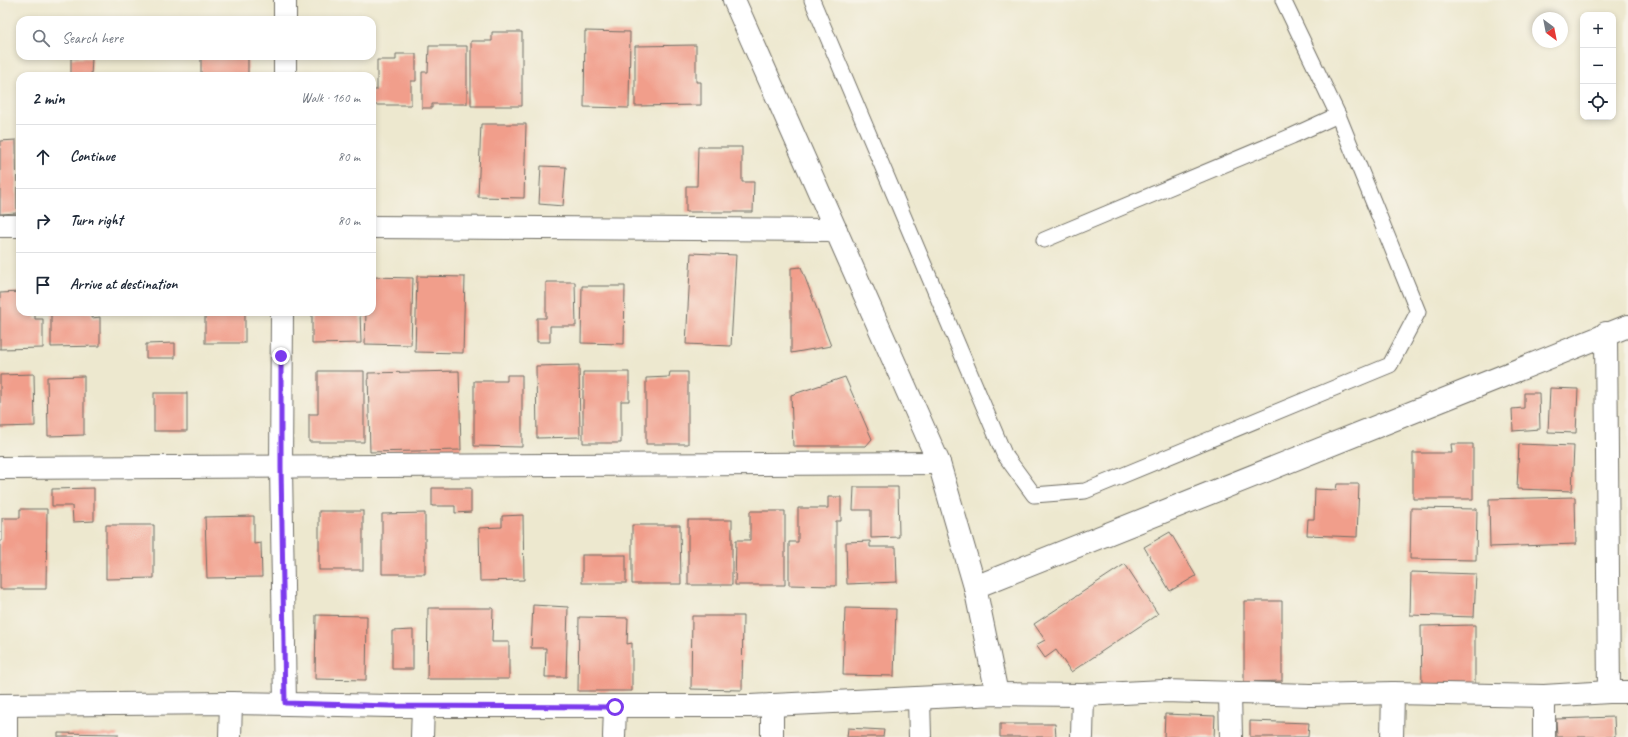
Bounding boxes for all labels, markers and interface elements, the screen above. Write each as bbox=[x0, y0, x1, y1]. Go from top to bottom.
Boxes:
north arrow bbox=[1532, 12, 1568, 48]
map controls bbox=[1580, 12, 1616, 120]
button: + bbox=[1580, 12, 1616, 48]
search box bbox=[16, 16, 376, 60]
icon: search bbox=[30, 27, 52, 49]
text: Search here bbox=[62, 29, 123, 48]
button: − bbox=[1580, 48, 1616, 84]
button: locate bbox=[1580, 84, 1616, 120]
text: 2 min bbox=[32, 88, 65, 109]
text: Walk · 160 m bbox=[301, 90, 360, 106]
icon: ahead bbox=[32, 146, 54, 168]
text: Continue bbox=[70, 147, 115, 166]
text: 80 m bbox=[338, 149, 360, 165]
icon: right bbox=[32, 210, 54, 232]
text: Turn right bbox=[70, 211, 123, 230]
text: 80 m bbox=[338, 213, 360, 229]
icon: arrive bbox=[32, 274, 54, 296]
text: Arrive at destination bbox=[70, 275, 177, 294]
route end bbox=[272, 347, 290, 365]
route start bbox=[606, 698, 624, 716]

